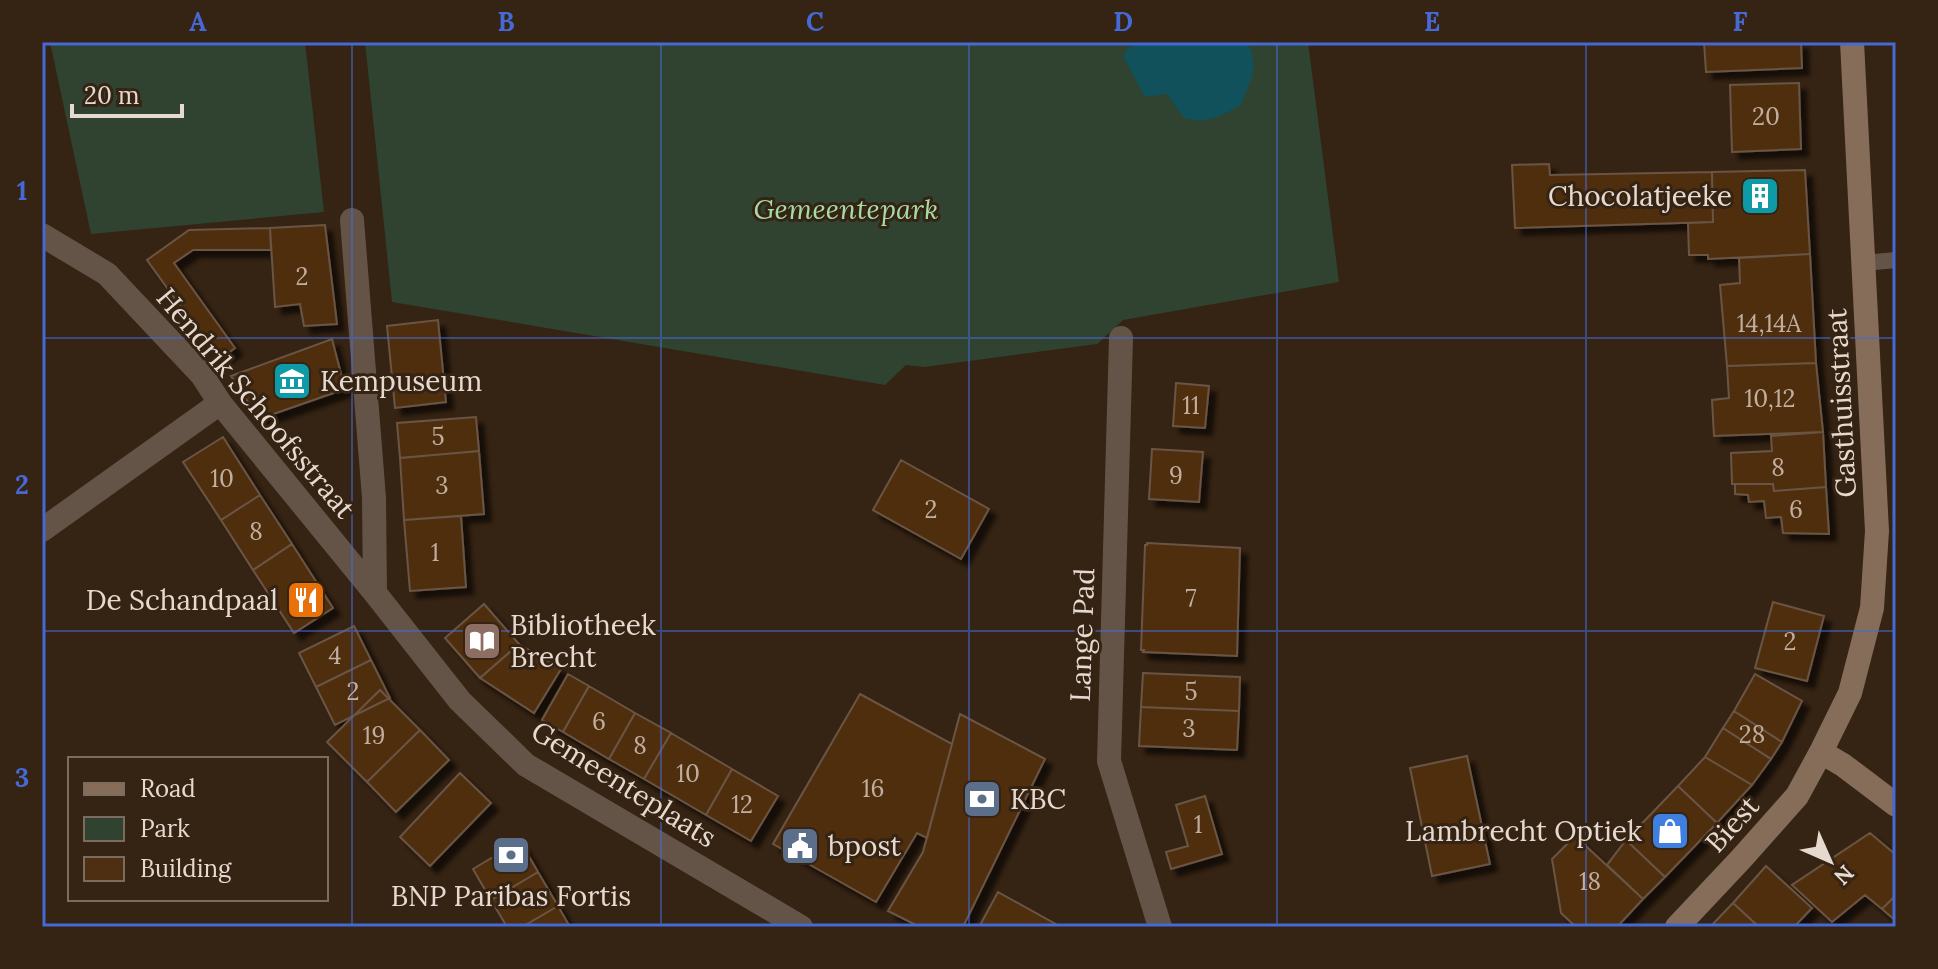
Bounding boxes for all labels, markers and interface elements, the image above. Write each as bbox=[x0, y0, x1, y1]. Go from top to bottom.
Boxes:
text: A bbox=[189, 5, 207, 38]
text: B bbox=[497, 5, 515, 38]
text: C bbox=[806, 5, 824, 38]
text: D bbox=[1113, 5, 1133, 38]
text: E bbox=[1424, 5, 1440, 38]
text: F bbox=[1733, 5, 1748, 38]
scale bar bbox=[72, 68, 182, 118]
text: 20 m bbox=[84, 80, 140, 111]
house number: 20 bbox=[1752, 101, 1780, 132]
text: 1 bbox=[17, 174, 27, 207]
building icon: Chocolatjeeke bbox=[1739, 175, 1781, 217]
place label: Chocolatjeeke bbox=[1548, 178, 1732, 214]
park label: Gemeentepark bbox=[754, 191, 938, 227]
house number: 2 bbox=[296, 261, 308, 292]
street label: Hendrik Schoofsstraat bbox=[149, 280, 363, 526]
street label: Gasthuisstraat bbox=[1818, 307, 1864, 498]
house number: 14,14A bbox=[1737, 308, 1802, 339]
museum icon: Kempuseum bbox=[271, 360, 313, 402]
place label: Kempuseum bbox=[320, 363, 482, 399]
house number: 10,12 bbox=[1745, 383, 1795, 414]
house number: 11 bbox=[1182, 390, 1200, 421]
house number: 5 bbox=[431, 421, 445, 452]
house number: 8 bbox=[1771, 452, 1785, 483]
house number: 9 bbox=[1169, 460, 1183, 491]
house number: 10 bbox=[210, 463, 234, 494]
text: 2 bbox=[15, 468, 29, 501]
house number: 3 bbox=[435, 470, 449, 501]
house number: 2 bbox=[925, 494, 937, 525]
house number: 6 bbox=[1789, 494, 1803, 525]
house number: 8 bbox=[249, 516, 263, 547]
house number: 1 bbox=[431, 537, 439, 568]
street label: Lange Pad bbox=[1062, 567, 1102, 703]
restaurant icon: De Schandpaal bbox=[285, 579, 327, 621]
place label: De Schandpaal bbox=[86, 582, 278, 618]
house number: 7 bbox=[1185, 583, 1197, 614]
place label: Bibliotheek Brecht bbox=[510, 607, 656, 675]
library icon: Bibliotheek Brecht bbox=[461, 620, 503, 662]
house number: 2 bbox=[1784, 626, 1796, 657]
house number: 4 bbox=[328, 640, 342, 671]
house number: 2 bbox=[347, 676, 359, 707]
house number: 5 bbox=[1184, 676, 1198, 707]
house number: 6 bbox=[592, 706, 606, 737]
street label: Gemeenteplaats bbox=[525, 713, 723, 855]
house number: 3 bbox=[1182, 713, 1196, 744]
house number: 28 bbox=[1739, 719, 1765, 750]
house number: 19 bbox=[363, 720, 385, 751]
house number: 8 bbox=[633, 730, 647, 761]
legend bbox=[68, 757, 328, 901]
house number: 10 bbox=[676, 758, 700, 789]
text: 3 bbox=[15, 761, 29, 794]
text: Road bbox=[140, 773, 196, 804]
house number: 16 bbox=[862, 773, 884, 804]
bank icon: KBC bbox=[961, 778, 1003, 820]
place label: KBC bbox=[1010, 781, 1066, 817]
street label: Biest bbox=[1697, 788, 1767, 860]
house number: 12 bbox=[731, 789, 753, 820]
house number: 1 bbox=[1194, 809, 1202, 840]
shop icon: Lambrecht Optiek bbox=[1649, 810, 1691, 852]
text: Park bbox=[140, 813, 190, 844]
place label: Lambrecht Optiek bbox=[1405, 813, 1642, 849]
north arrow bbox=[1790, 821, 1870, 901]
public building icon: bpost bbox=[779, 825, 821, 867]
place label: bpost bbox=[828, 828, 901, 864]
bank icon: BNP Paribas Fortis bbox=[490, 834, 532, 876]
text: Building bbox=[140, 853, 232, 884]
text: N bbox=[1828, 859, 1860, 891]
house number: 18 bbox=[1579, 866, 1601, 897]
place label: BNP Paribas Fortis bbox=[391, 878, 631, 914]

